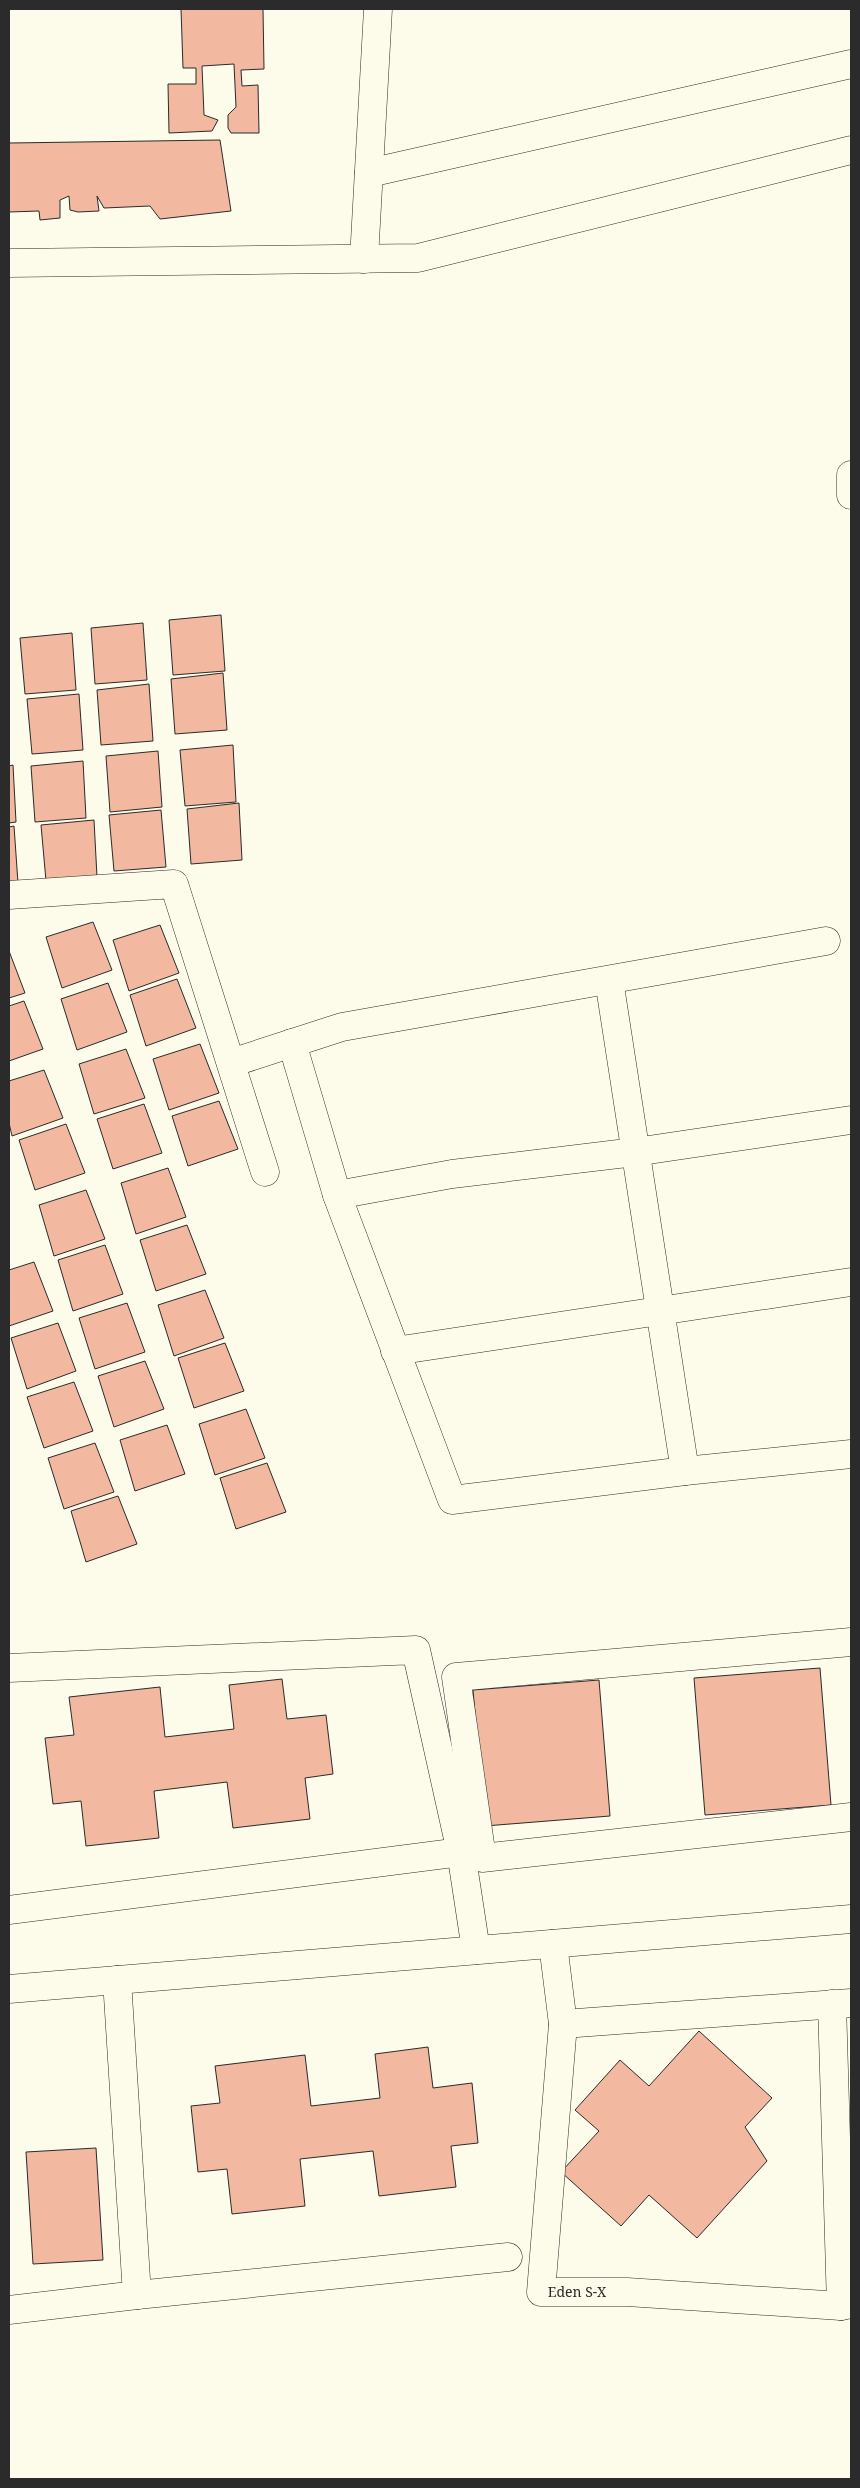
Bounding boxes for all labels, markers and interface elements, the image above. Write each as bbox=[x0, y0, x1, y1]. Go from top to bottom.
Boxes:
street label: Eden S-X bbox=[548, 2282, 607, 2301]

